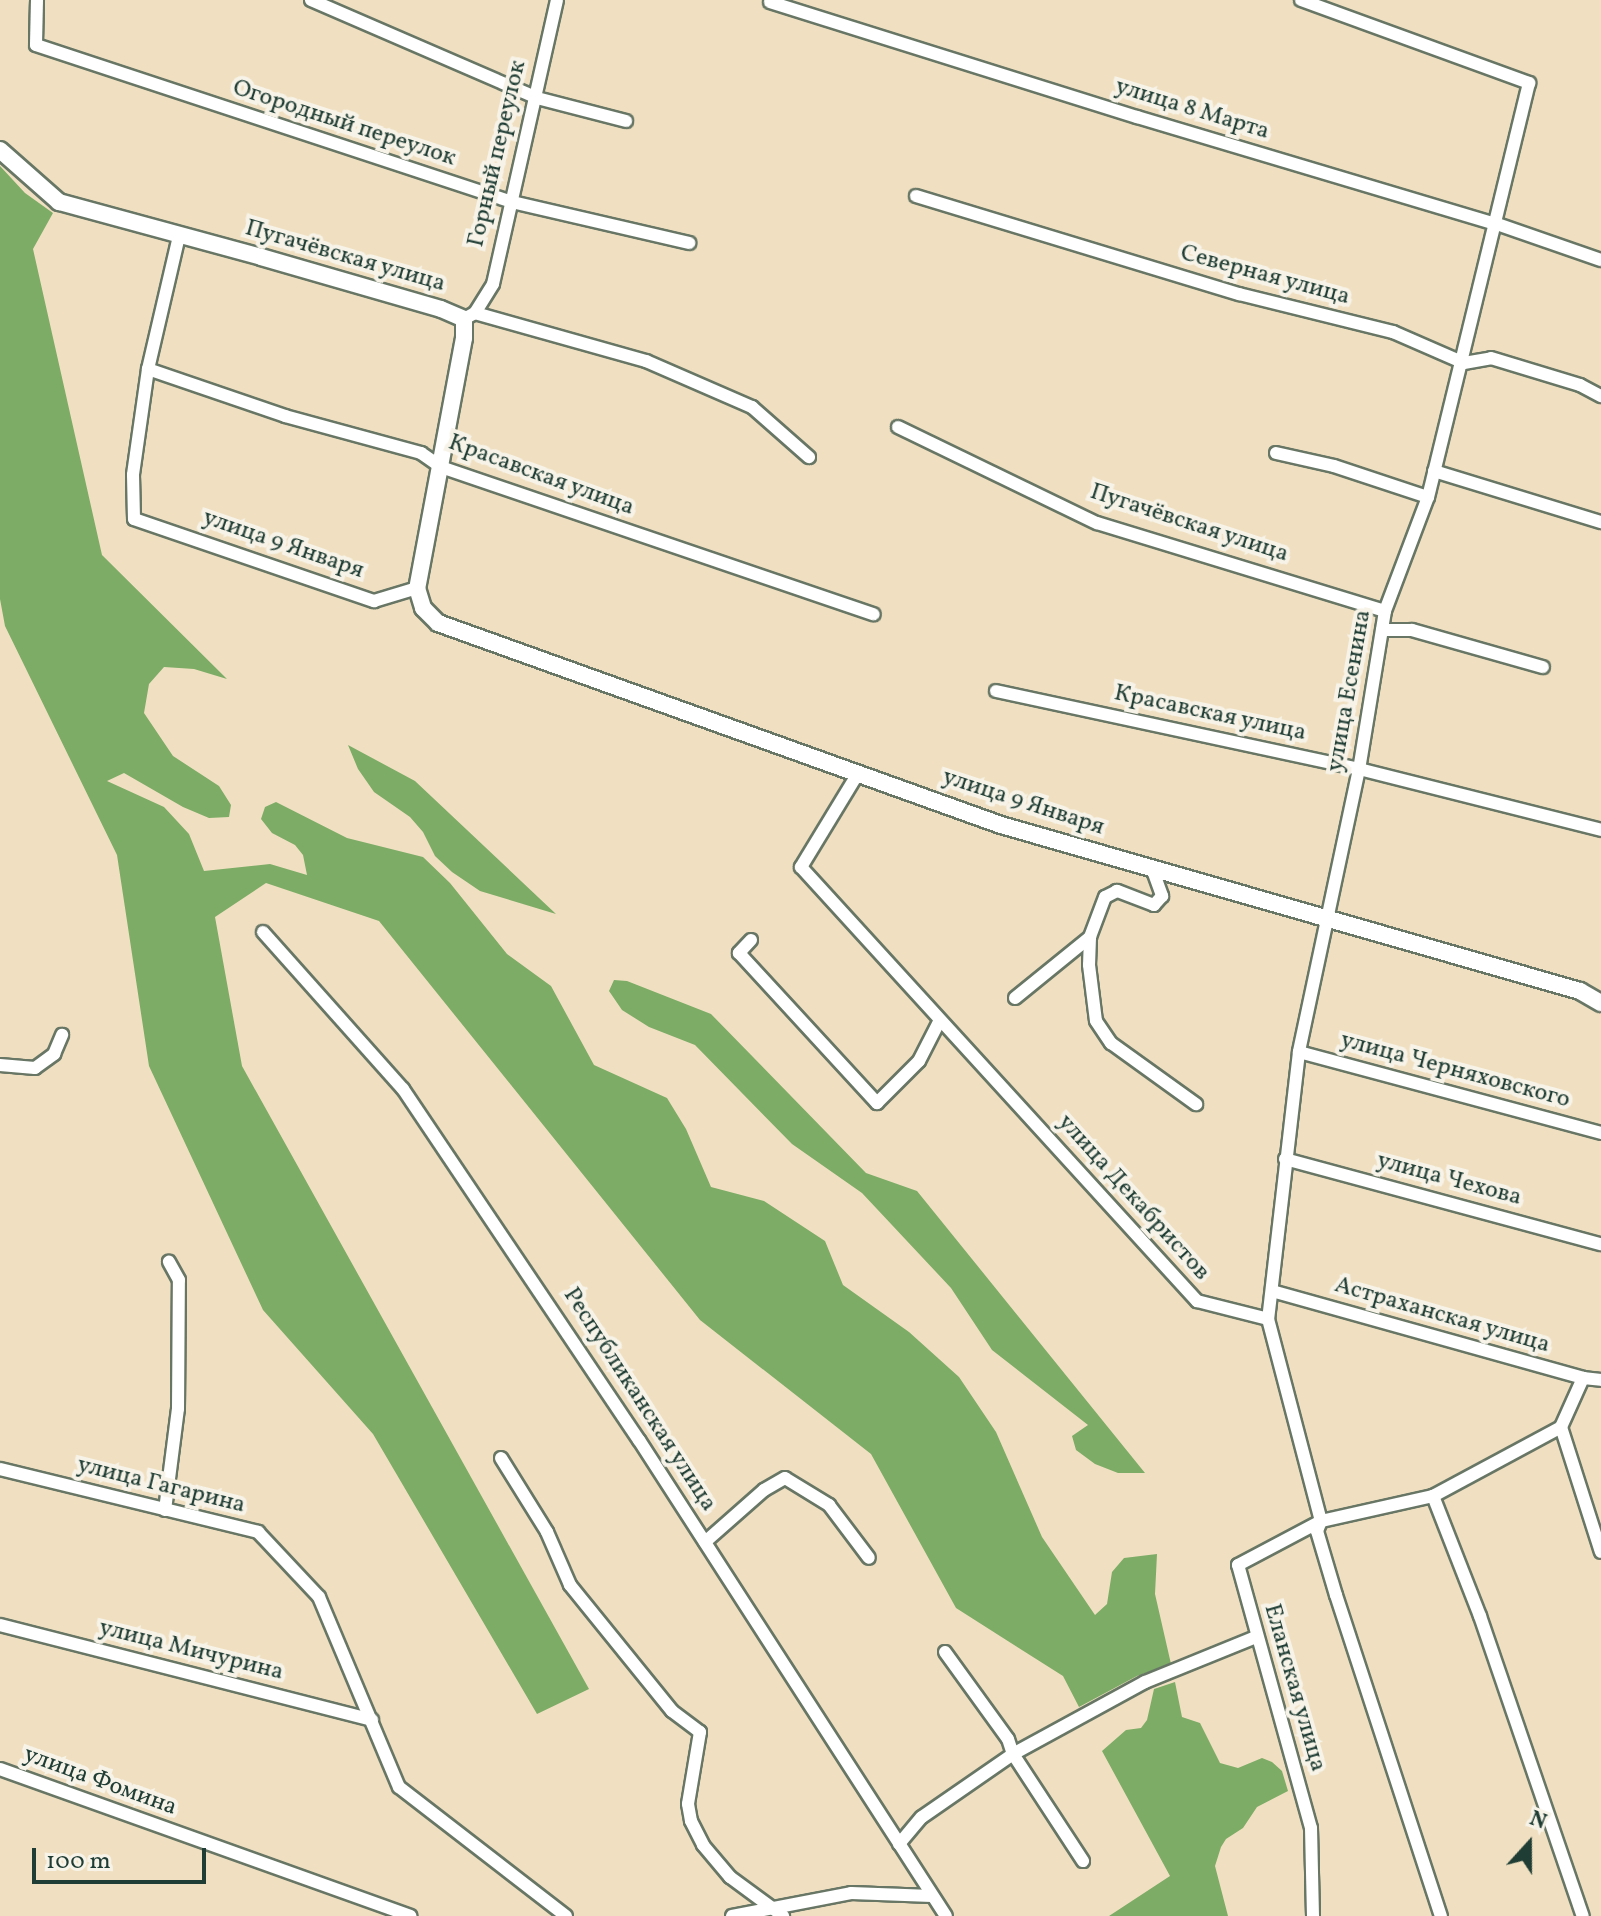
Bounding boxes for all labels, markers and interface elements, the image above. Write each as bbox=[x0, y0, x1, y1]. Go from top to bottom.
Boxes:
street label: Горный переулок bbox=[463, 58, 533, 250]
street label: улица 8 Марта bbox=[1111, 73, 1273, 147]
street label: Огородный переулок bbox=[229, 74, 459, 174]
street label: Пугачёвская улица bbox=[241, 215, 449, 299]
street label: Северная улица bbox=[1177, 239, 1353, 313]
street label: Красавская улица bbox=[444, 429, 638, 523]
street label: Пугачёвская улица bbox=[1086, 478, 1292, 570]
street label: улица 9 Января bbox=[199, 504, 367, 586]
street label: улица Есенина bbox=[1322, 608, 1378, 774]
street label: Красавская улица bbox=[1111, 679, 1309, 749]
street label: улица 9 Января bbox=[938, 763, 1108, 843]
street label: улица Черняховского bbox=[1337, 1026, 1573, 1116]
street label: улица Декабристов bbox=[1051, 1109, 1215, 1287]
street label: улица Чехова bbox=[1373, 1147, 1525, 1213]
street label: Астраханская улица bbox=[1331, 1271, 1553, 1361]
street label: Республиканская улица bbox=[556, 1282, 722, 1518]
street label: улица Гагарина bbox=[74, 1451, 248, 1521]
street label: Еланская улица bbox=[1256, 1601, 1332, 1775]
street label: улица Мичурина bbox=[96, 1614, 286, 1688]
street label: улица Фомина bbox=[19, 1741, 181, 1823]
north arrow bbox=[1489, 1804, 1569, 1884]
text: N bbox=[1525, 1804, 1551, 1838]
scale bar bbox=[36, 1832, 210, 1882]
text: 100 m bbox=[46, 1845, 111, 1879]

